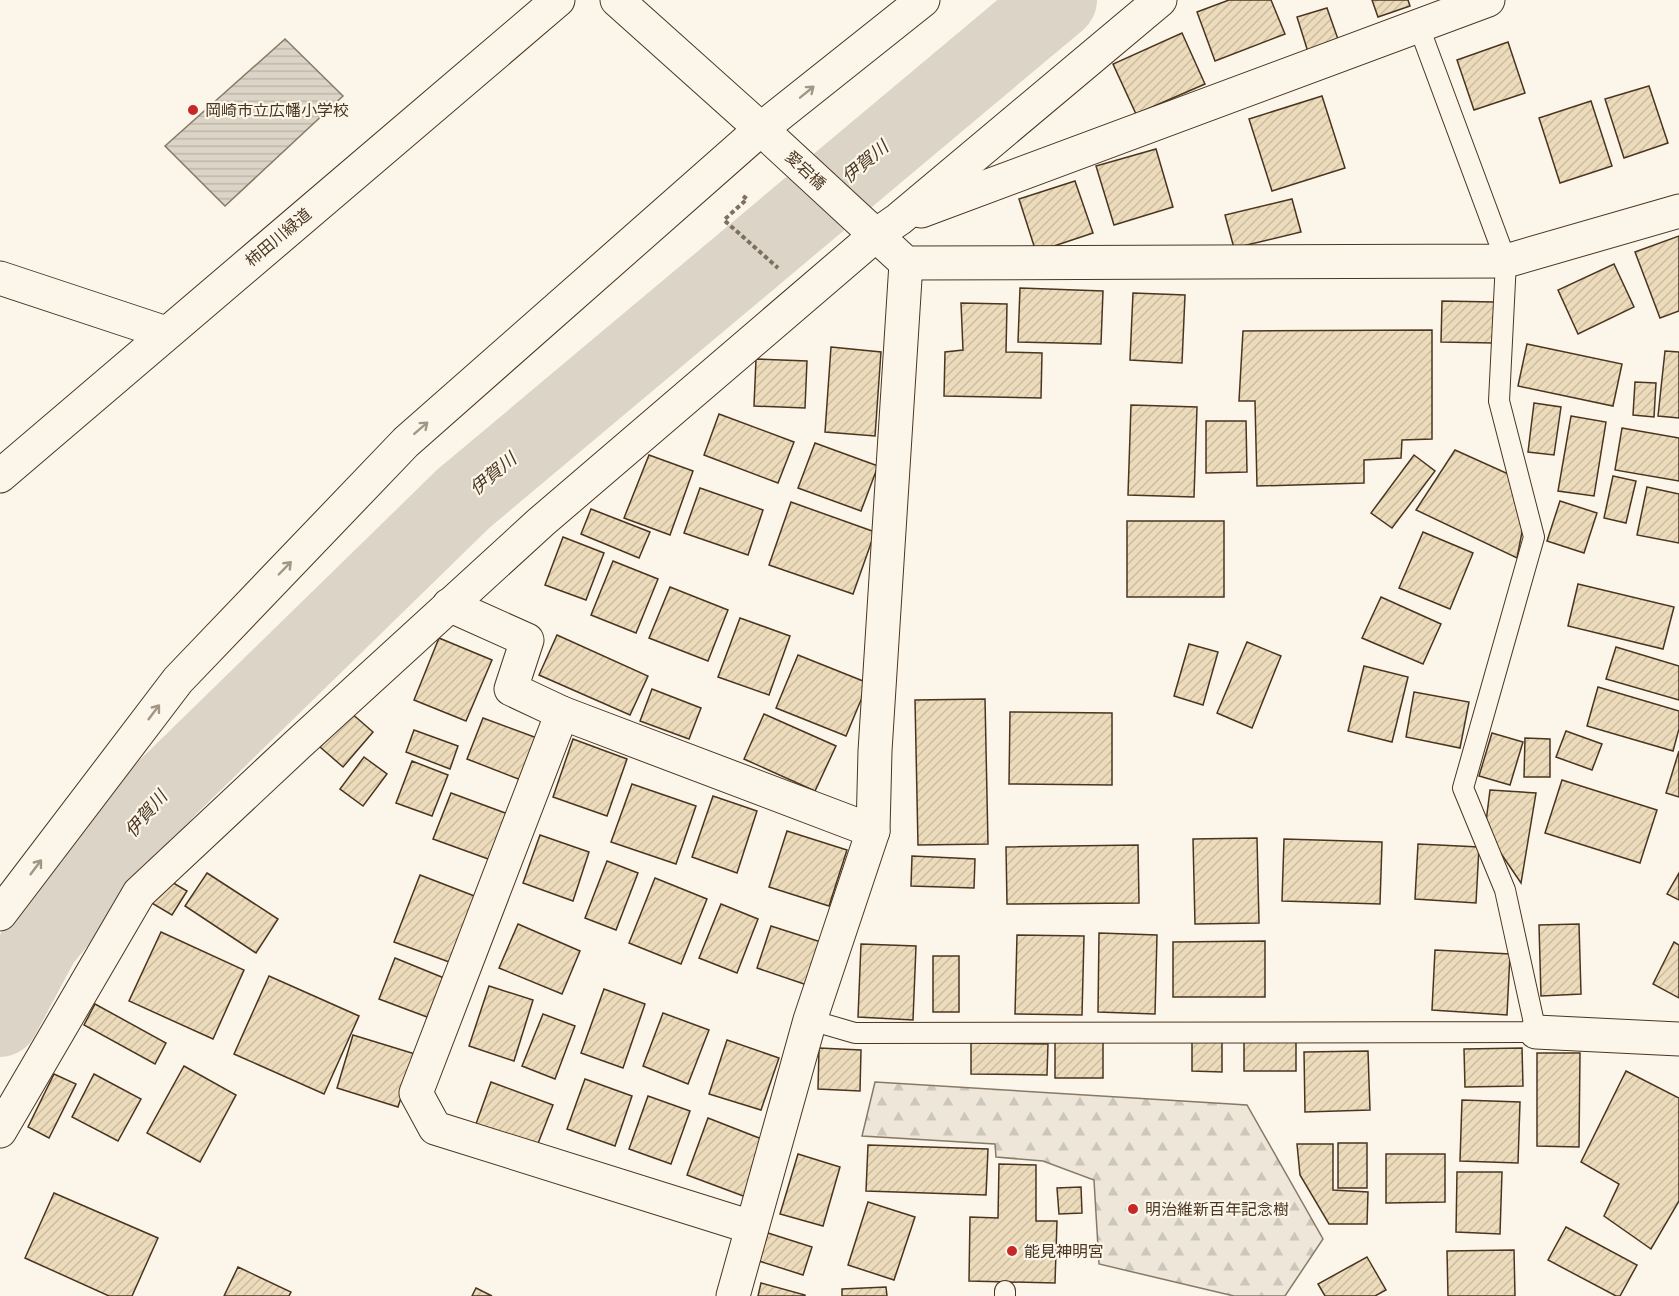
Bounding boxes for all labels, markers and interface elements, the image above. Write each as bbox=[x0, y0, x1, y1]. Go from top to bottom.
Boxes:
one-way arrow bbox=[799, 86, 815, 99]
place label: 岡崎市立広幡小学校 bbox=[205, 100, 349, 120]
marker: 岡崎市立広幡小学校 bbox=[186, 103, 200, 117]
water label: 伊賀川 bbox=[837, 134, 894, 188]
street label: 愛宕橋 bbox=[782, 146, 830, 194]
street label: 柿田川緑道 bbox=[241, 204, 315, 270]
one-way arrow bbox=[413, 422, 429, 435]
water label: 伊賀川 bbox=[465, 446, 522, 500]
one-way arrow bbox=[278, 561, 292, 576]
one-way arrow bbox=[147, 704, 160, 720]
water label: 伊賀川 bbox=[119, 784, 173, 842]
one-way arrow bbox=[29, 859, 42, 875]
place label: 明治維新百年記念樹 bbox=[1145, 1199, 1289, 1219]
marker: 明治維新百年記念樹 bbox=[1126, 1202, 1140, 1216]
place label: 能見神明宮 bbox=[1024, 1241, 1104, 1261]
marker: 能見神明宮 bbox=[1005, 1244, 1019, 1258]

